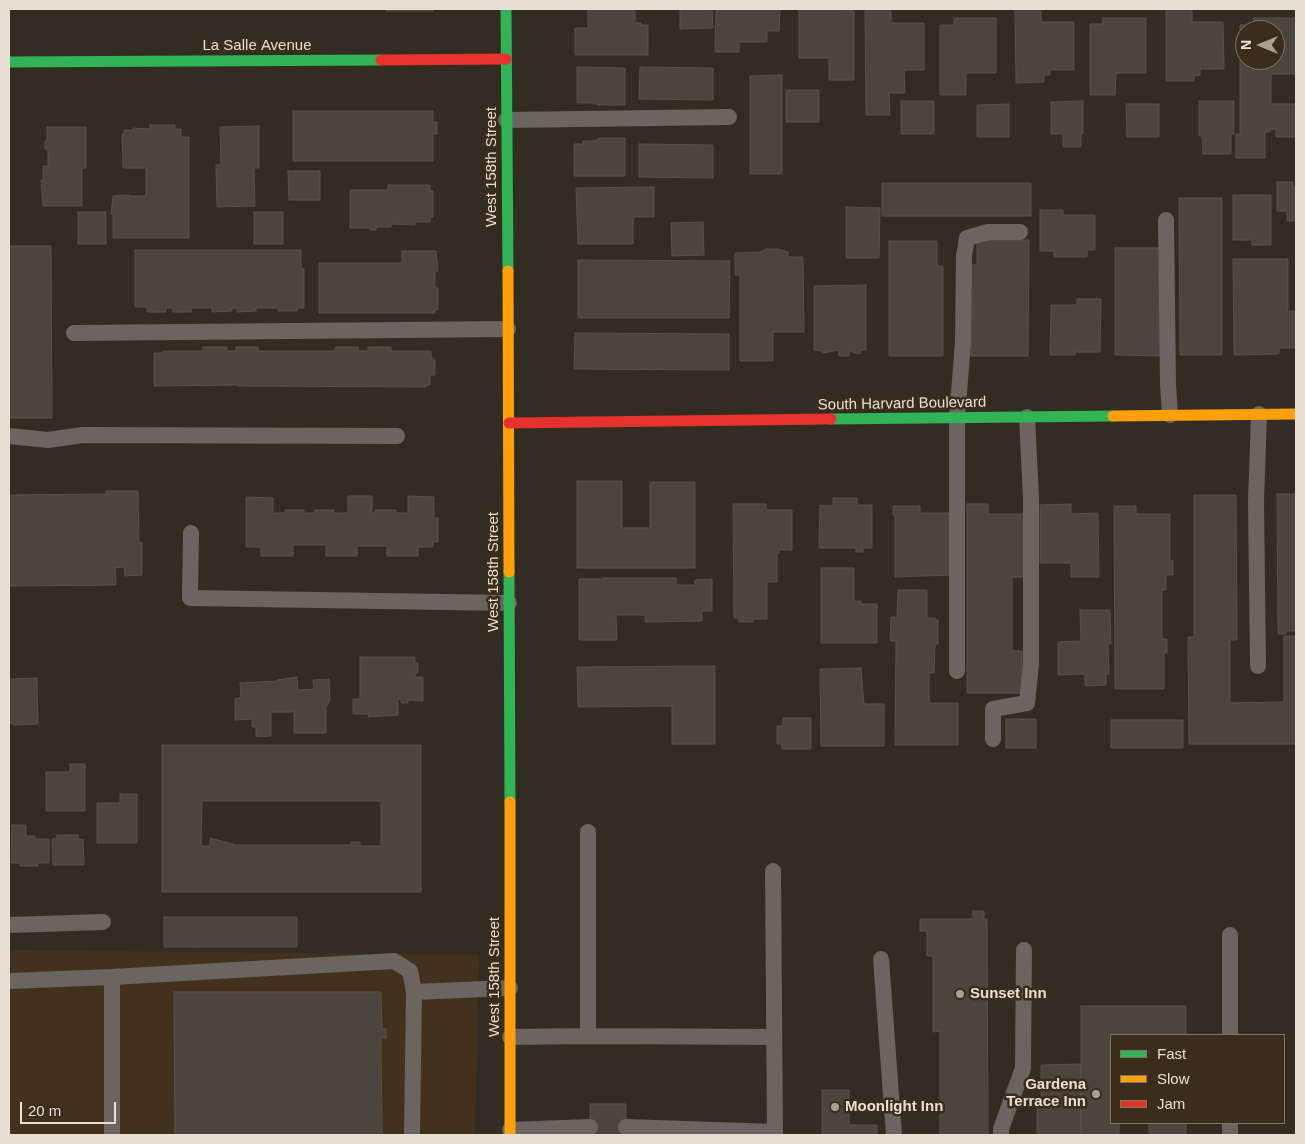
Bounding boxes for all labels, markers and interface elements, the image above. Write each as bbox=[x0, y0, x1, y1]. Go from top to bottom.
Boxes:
north arrow bbox=[1235, 20, 1285, 70]
street label: La Salle Avenue bbox=[203, 37, 311, 55]
text: N bbox=[1238, 40, 1254, 50]
street label: West 158th Street bbox=[483, 107, 501, 227]
street label: South Harvard Boulevard bbox=[818, 394, 986, 414]
street label: West 158th Street bbox=[485, 512, 503, 632]
street label: West 158th Street bbox=[486, 917, 504, 1037]
place label: Sunset Inn bbox=[970, 985, 1047, 1003]
marker: Sunset Inn bbox=[954, 988, 966, 1000]
legend bbox=[1110, 1034, 1285, 1124]
text: Fast bbox=[1157, 1045, 1186, 1062]
text: Slow bbox=[1157, 1070, 1190, 1087]
place label: Gardena Terrace Inn bbox=[1006, 1076, 1086, 1111]
marker: Gardena Terrace Inn bbox=[1090, 1088, 1102, 1100]
scale bar bbox=[22, 1092, 119, 1124]
text: Jam bbox=[1157, 1095, 1185, 1112]
place label: Moonlight Inn bbox=[845, 1098, 943, 1116]
marker: Moonlight Inn bbox=[829, 1101, 841, 1113]
text: 20 m bbox=[28, 1102, 61, 1119]

